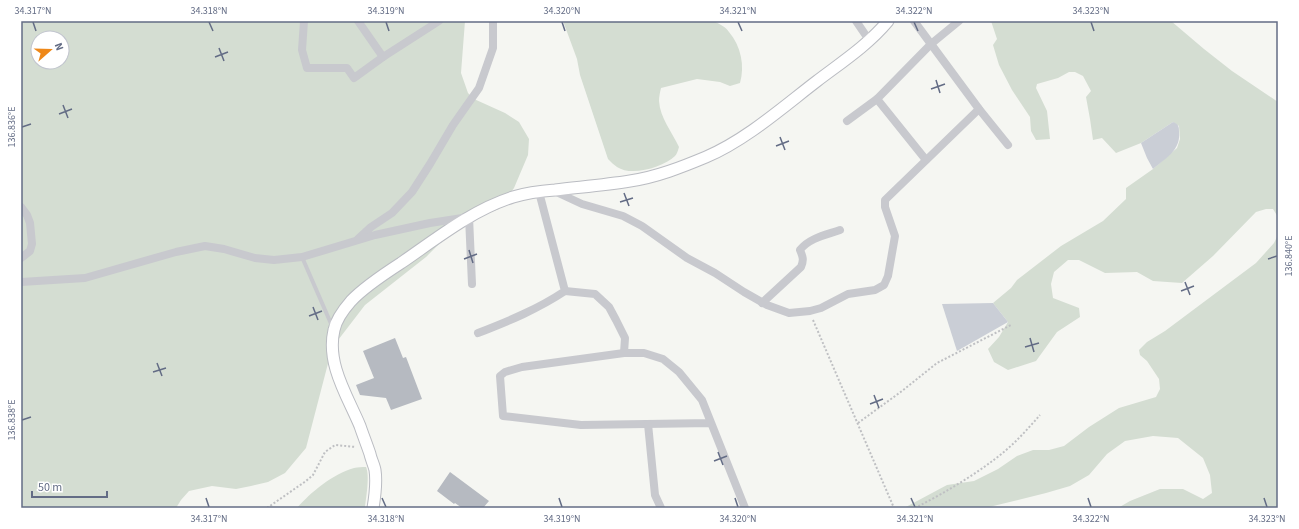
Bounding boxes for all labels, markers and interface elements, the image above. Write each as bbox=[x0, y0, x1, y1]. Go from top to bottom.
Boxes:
text: 34.317°N bbox=[14, 4, 52, 18]
text: 34.318°N bbox=[190, 4, 228, 18]
text: 34.319°N bbox=[367, 4, 405, 18]
text: 34.320°N bbox=[543, 4, 581, 18]
text: 34.321°N bbox=[719, 4, 757, 18]
text: 34.322°N bbox=[895, 4, 933, 18]
text: 34.323°N bbox=[1072, 4, 1110, 18]
north arrow bbox=[30, 30, 70, 70]
text: N bbox=[51, 41, 67, 53]
text: 136.836°E bbox=[5, 107, 19, 147]
text: 136.840°E bbox=[1282, 236, 1296, 276]
text: 136.838°E bbox=[5, 400, 19, 440]
scale bar bbox=[32, 473, 107, 499]
text: 50 m bbox=[38, 479, 62, 496]
text: 34.317°N bbox=[190, 512, 228, 526]
text: 34.318°N bbox=[367, 512, 405, 526]
text: 34.319°N bbox=[543, 512, 581, 526]
text: 34.320°N bbox=[719, 512, 757, 526]
text: 34.321°N bbox=[896, 512, 934, 526]
text: 34.322°N bbox=[1072, 512, 1110, 526]
text: 34.323°N bbox=[1248, 512, 1286, 526]

